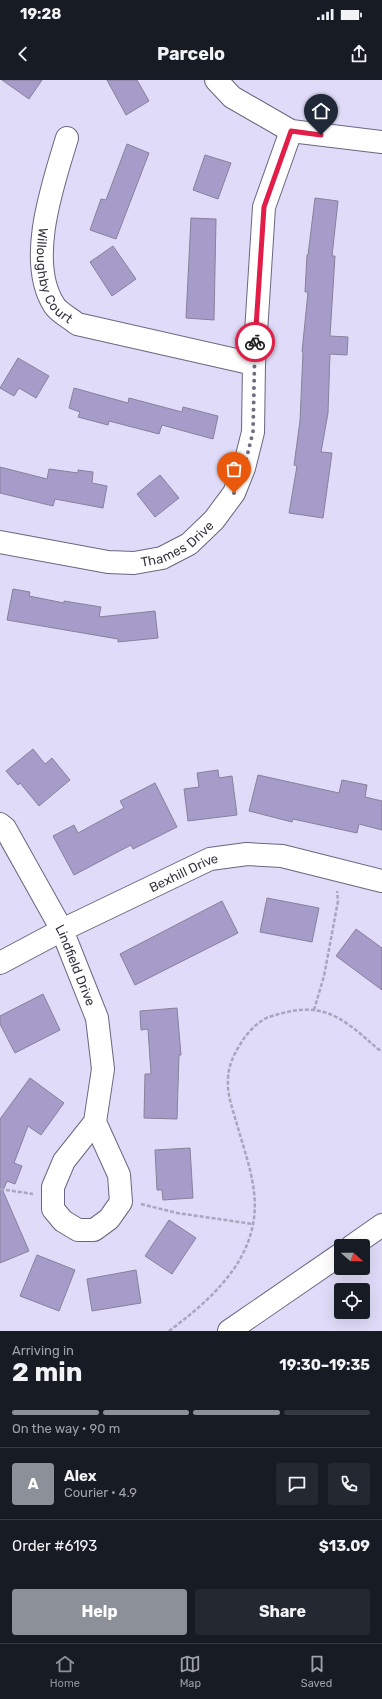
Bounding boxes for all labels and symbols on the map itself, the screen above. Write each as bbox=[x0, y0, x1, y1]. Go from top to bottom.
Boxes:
pin bbox=[304, 94, 338, 135]
street label: Willoughby Court bbox=[33, 227, 75, 326]
courier bbox=[235, 322, 275, 362]
pin bbox=[217, 452, 251, 493]
street label: Thames Drive bbox=[140, 518, 217, 570]
street label: Bexhill Drive bbox=[147, 851, 219, 895]
street label: Lindfield Drive bbox=[52, 922, 98, 1008]
north arrow bbox=[334, 1239, 370, 1275]

